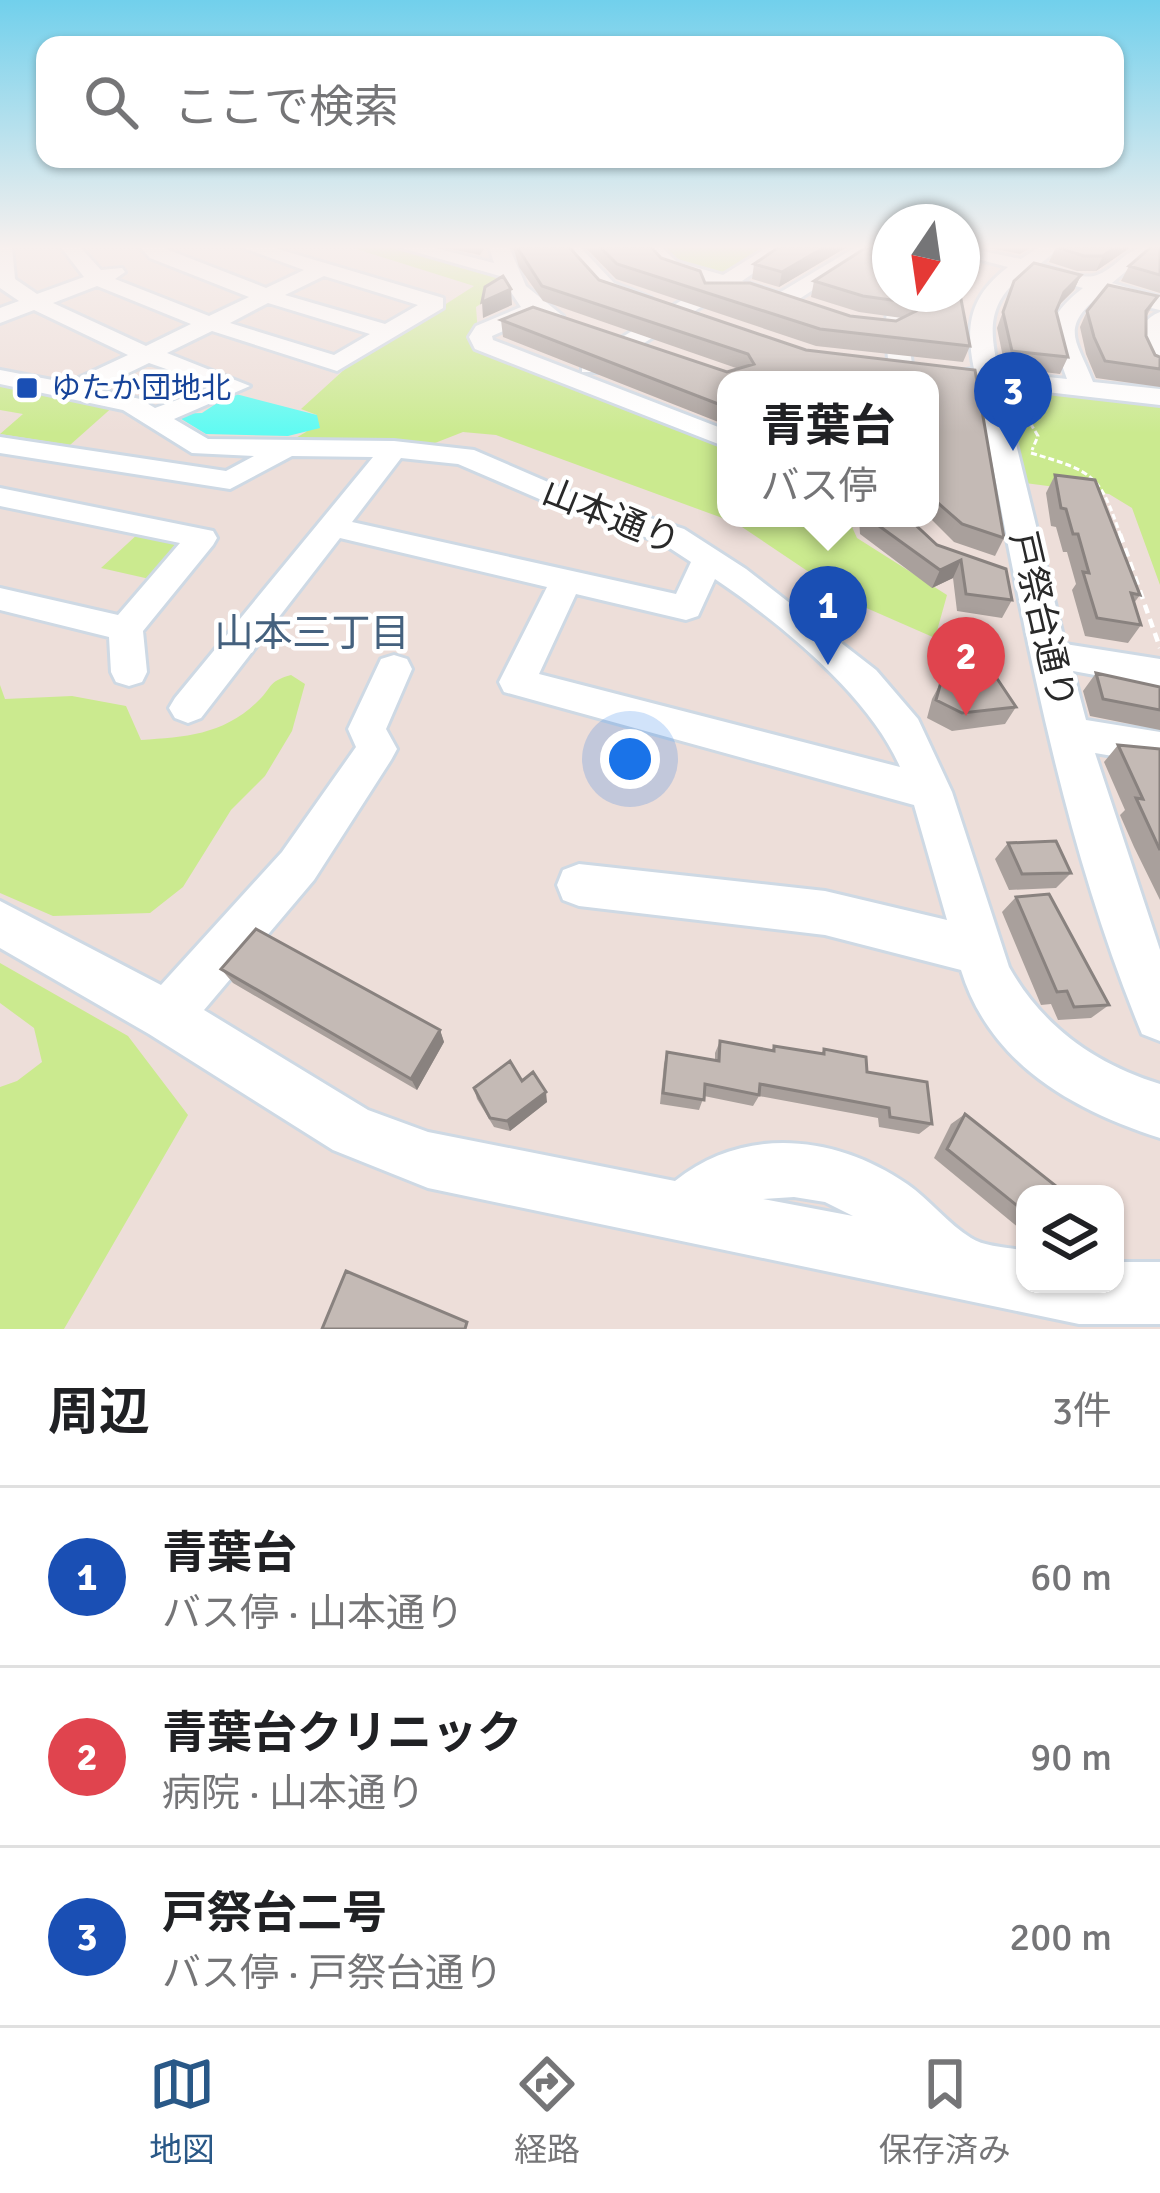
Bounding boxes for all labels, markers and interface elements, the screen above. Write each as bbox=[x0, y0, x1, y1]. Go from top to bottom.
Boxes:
search box bbox=[36, 36, 1124, 168]
icon: search bbox=[78, 69, 144, 135]
text: ここで検索 bbox=[174, 80, 399, 135]
north arrow bbox=[872, 204, 980, 312]
pin: 3 bbox=[974, 352, 1052, 451]
place label: ゆたか団地北 bbox=[51, 370, 231, 407]
popup bbox=[717, 371, 939, 527]
marker: ゆたか団地北 bbox=[14, 375, 40, 401]
text: 青葉台 bbox=[760, 399, 896, 454]
text: バス停 bbox=[760, 462, 878, 510]
street label: 山本通り bbox=[536, 469, 686, 565]
street label: 戸祭台通り bbox=[1000, 527, 1084, 713]
pin: 1 bbox=[789, 566, 867, 665]
district label: 山本三丁目 bbox=[214, 609, 410, 657]
pin: 2 bbox=[927, 617, 1005, 716]
your location bbox=[600, 729, 660, 789]
map controls bbox=[1016, 1185, 1124, 1293]
button: layers bbox=[1016, 1185, 1124, 1293]
text: 周辺 bbox=[48, 1381, 150, 1444]
text: 3件 bbox=[1052, 1387, 1112, 1435]
text: 青葉台 bbox=[162, 1526, 297, 1581]
text: 1 bbox=[76, 1553, 98, 1601]
text: 60 m bbox=[1030, 1553, 1112, 1601]
text: バス停 · 山本通り bbox=[162, 1589, 464, 1637]
text: 青葉台クリニック bbox=[162, 1706, 522, 1761]
text: 2 bbox=[76, 1733, 98, 1781]
text: 90 m bbox=[1030, 1733, 1112, 1781]
text: 病院 · 山本通り bbox=[162, 1769, 425, 1817]
text: 戸祭台二号 bbox=[162, 1886, 387, 1941]
text: 3 bbox=[76, 1913, 98, 1961]
text: 200 m bbox=[1009, 1913, 1112, 1961]
text: バス停 · 戸祭台通り bbox=[162, 1949, 503, 1997]
tab: 地図 bbox=[149, 2051, 215, 2171]
tab: 経路 bbox=[514, 2051, 580, 2171]
tab: 保存済み bbox=[879, 2051, 1011, 2171]

